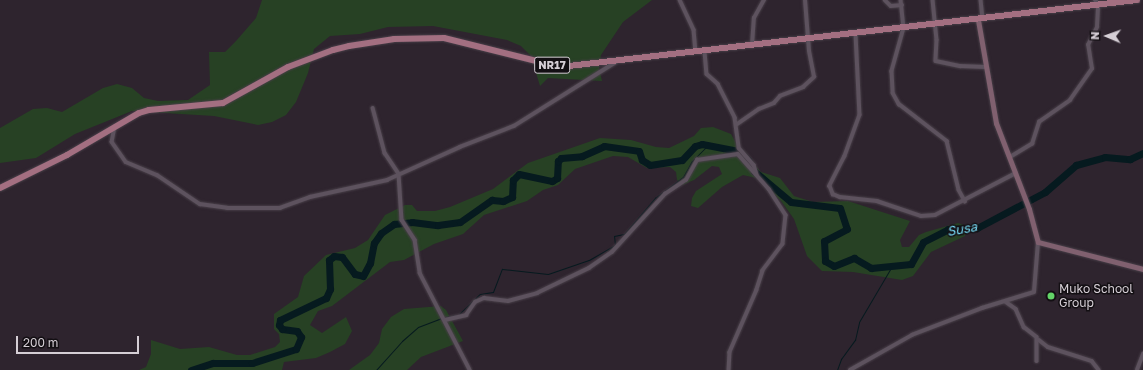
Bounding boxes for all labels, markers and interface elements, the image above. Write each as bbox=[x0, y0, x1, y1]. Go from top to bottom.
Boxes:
north arrow bbox=[1087, 16, 1127, 56]
text: N bbox=[1088, 31, 1101, 40]
road number: NR17 bbox=[534, 56, 570, 74]
water label: Susa bbox=[946, 219, 978, 239]
place label: Muko School Group bbox=[1059, 282, 1133, 310]
marker: Muko School Group bbox=[1046, 291, 1056, 301]
scale bar bbox=[18, 328, 141, 354]
text: 200 m bbox=[23, 335, 58, 350]

